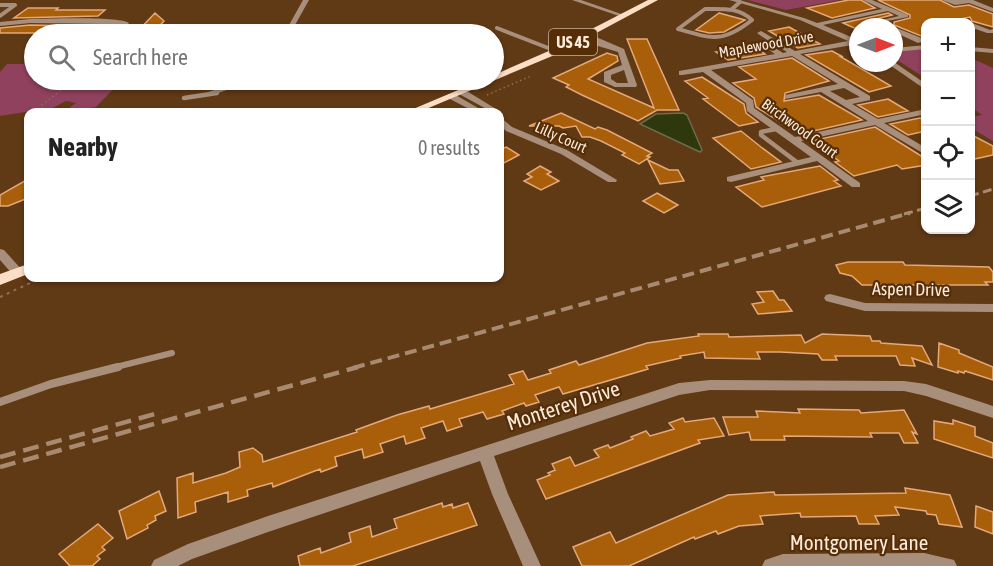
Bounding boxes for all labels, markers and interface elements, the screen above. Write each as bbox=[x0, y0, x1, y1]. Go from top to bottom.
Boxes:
north arrow bbox=[849, 18, 903, 72]
map controls bbox=[921, 18, 975, 234]
button: + bbox=[921, 18, 975, 72]
search box bbox=[24, 24, 504, 90]
street label: Maplewood Drive bbox=[717, 27, 815, 61]
road number: US 45 bbox=[549, 29, 597, 55]
icon: search bbox=[45, 41, 78, 74]
text: Search here bbox=[93, 44, 188, 70]
button: − bbox=[921, 72, 975, 126]
street label: Birchwood Court bbox=[759, 95, 841, 161]
street label: Lilly Court bbox=[532, 118, 590, 156]
button: locate bbox=[921, 126, 975, 180]
text: Nearby bbox=[48, 132, 118, 162]
text: 0 results bbox=[418, 136, 480, 159]
button: layers bbox=[921, 180, 975, 234]
street label: Aspen Drive bbox=[872, 278, 950, 300]
street label: Monterey Drive bbox=[504, 375, 622, 435]
street label: Montgomery Lane bbox=[790, 530, 928, 554]

